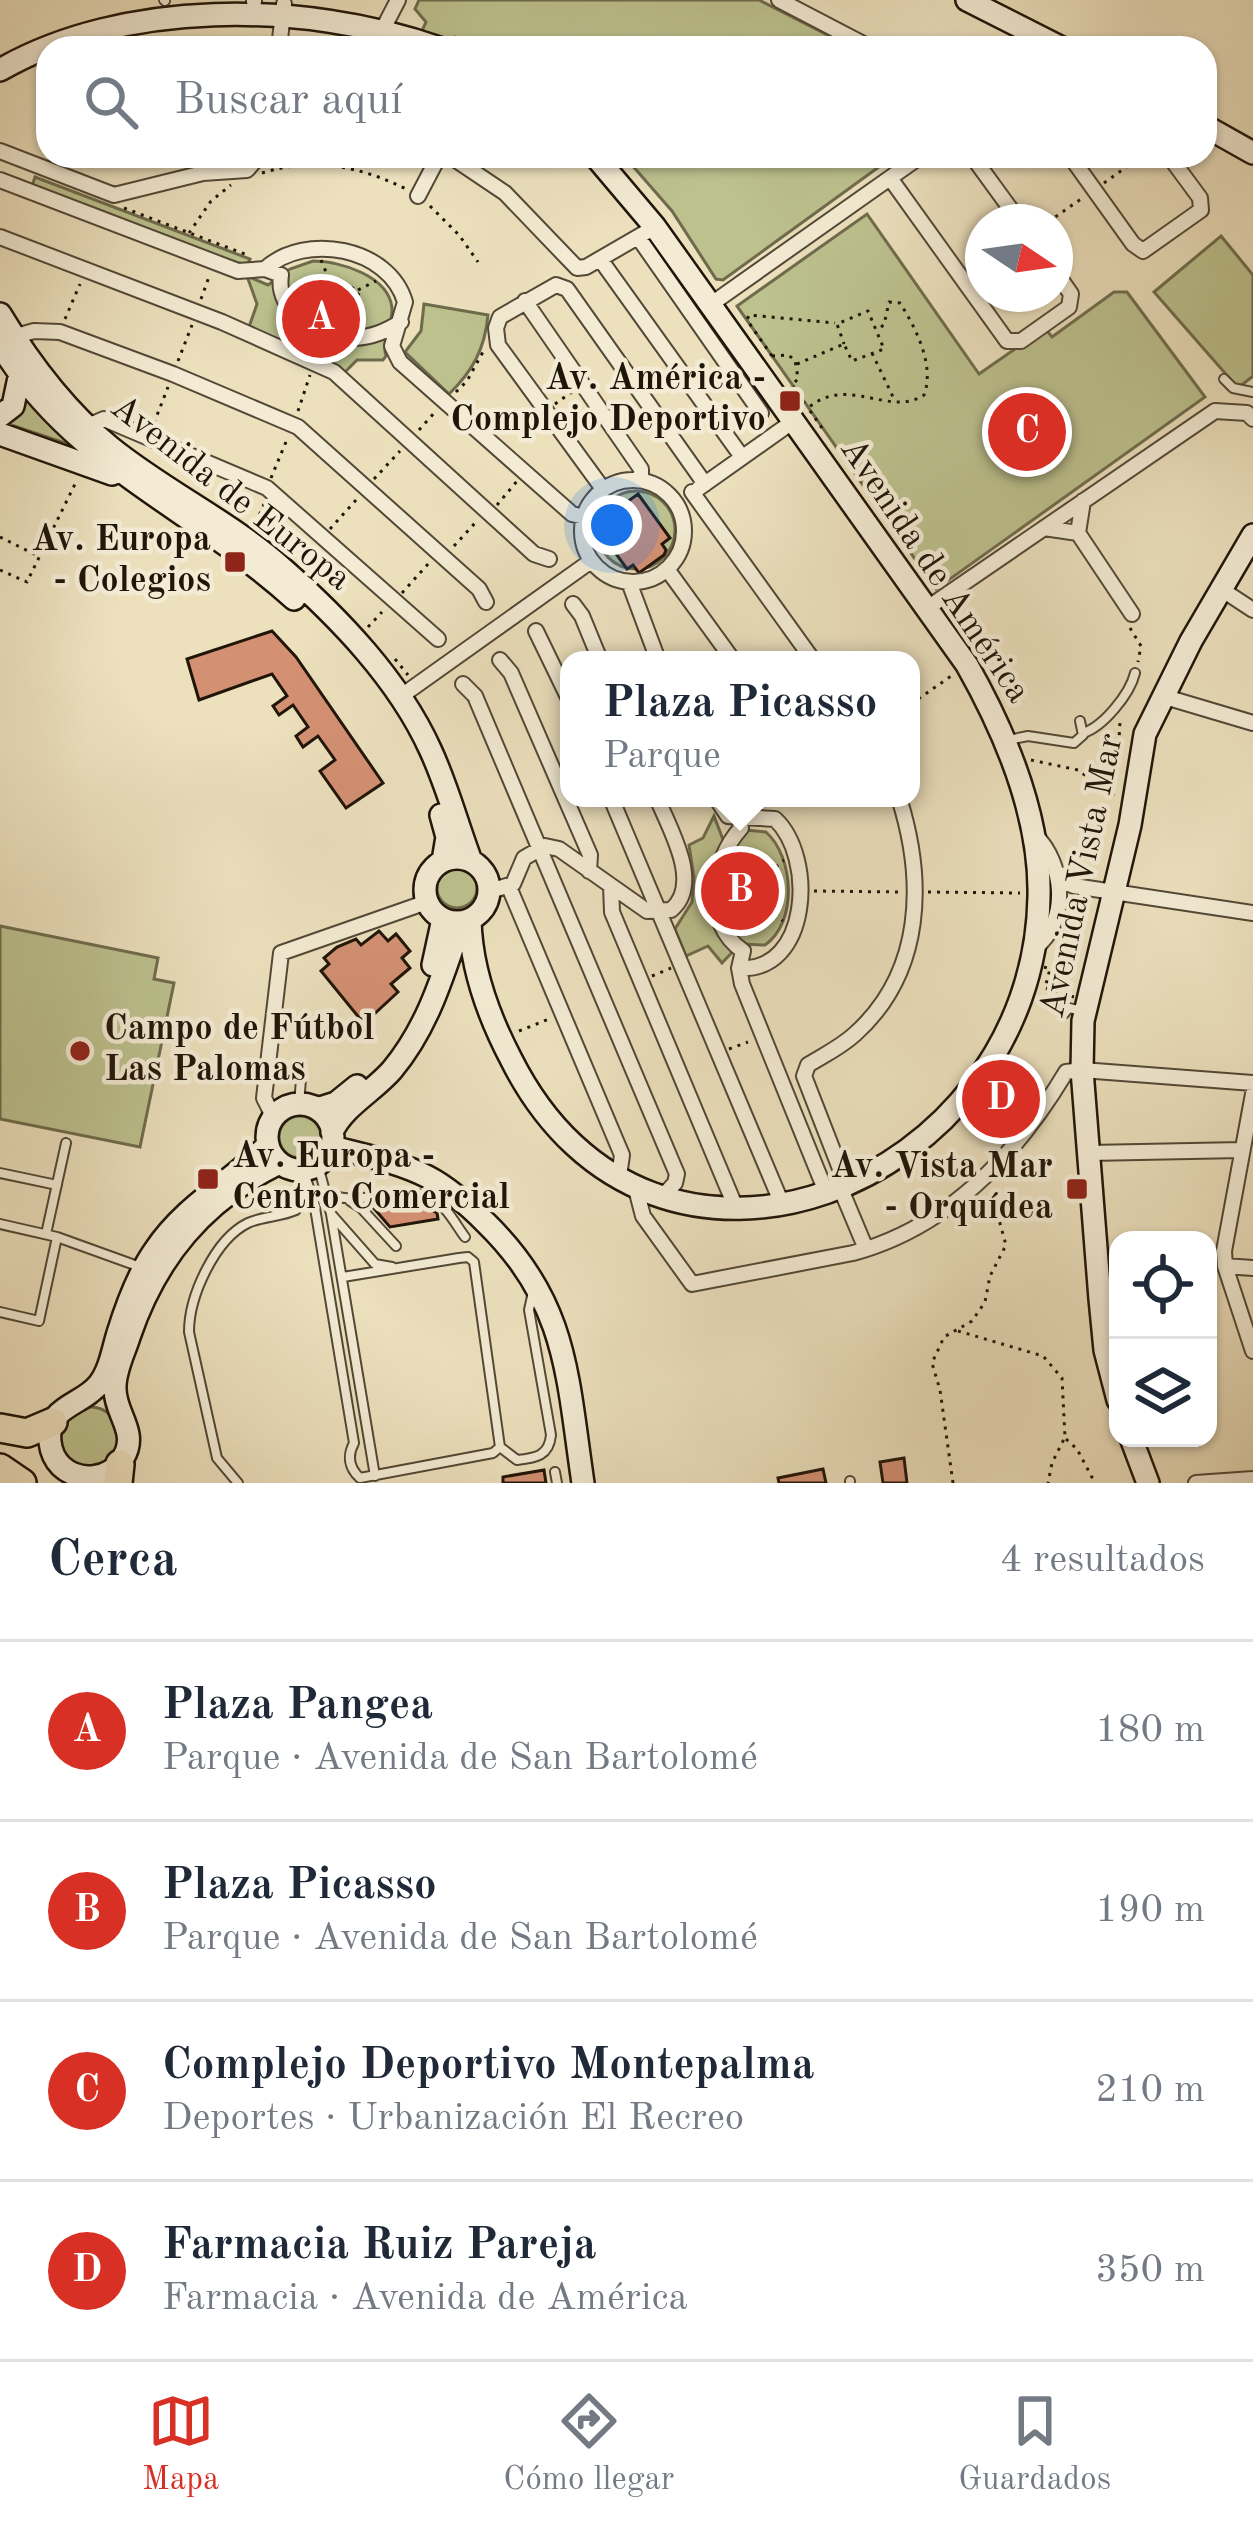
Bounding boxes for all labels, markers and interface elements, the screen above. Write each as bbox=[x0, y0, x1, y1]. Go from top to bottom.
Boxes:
search box bbox=[36, 36, 1217, 168]
icon: search bbox=[78, 69, 144, 135]
text: Buscar aquí bbox=[174, 79, 403, 124]
north arrow bbox=[965, 204, 1073, 312]
pin: A bbox=[282, 274, 360, 364]
place label: Av. América - Complejo Deportivo bbox=[450, 362, 766, 439]
pin: C bbox=[988, 387, 1066, 477]
marker: Av. América - Complejo Deportivo bbox=[777, 388, 803, 414]
street label: Avenida de Europa bbox=[103, 389, 357, 599]
street label: Avenida de América bbox=[832, 432, 1036, 710]
your location bbox=[582, 495, 642, 555]
place label: Av. Europa - Colegios bbox=[31, 523, 211, 600]
marker: Av. Europa - Colegios bbox=[222, 549, 248, 575]
popup bbox=[560, 651, 920, 807]
text: Plaza Picasso bbox=[603, 682, 877, 727]
street label: Avenida Vista Mar bbox=[1035, 730, 1131, 1021]
text: Parque bbox=[603, 737, 721, 776]
pin: B bbox=[701, 846, 779, 936]
place label: Campo de Fútbol Las Palomas bbox=[104, 1012, 374, 1089]
marker: Campo de Fútbol Las Palomas bbox=[67, 1038, 93, 1064]
pin: D bbox=[962, 1054, 1040, 1144]
place label: Av. Europa - Centro Comercial bbox=[232, 1140, 510, 1217]
place label: Av. Vista Mar - Orquídea bbox=[831, 1150, 1053, 1227]
marker: Av. Europa - Centro Comercial bbox=[195, 1166, 221, 1192]
marker: Av. Vista Mar - Orquídea bbox=[1064, 1176, 1090, 1202]
map controls bbox=[1109, 1231, 1217, 1447]
button: locate bbox=[1109, 1231, 1217, 1339]
button: layers bbox=[1109, 1339, 1217, 1447]
text: Cerca bbox=[48, 1536, 178, 1587]
text: 4 resultados bbox=[1000, 1541, 1205, 1580]
text: Plaza Pangea bbox=[162, 1684, 433, 1729]
text: A bbox=[72, 1711, 102, 1750]
text: 180 m bbox=[1095, 1711, 1205, 1750]
text: Parque · Avenida de San Bartolomé bbox=[162, 1739, 758, 1778]
text: Plaza Picasso bbox=[162, 1864, 437, 1909]
text: B bbox=[73, 1891, 101, 1930]
text: 190 m bbox=[1095, 1891, 1205, 1930]
text: Parque · Avenida de San Bartolomé bbox=[162, 1919, 758, 1958]
text: Complejo Deportivo Montepalma bbox=[162, 2044, 815, 2089]
text: C bbox=[74, 2071, 100, 2110]
text: 210 m bbox=[1095, 2071, 1205, 2110]
text: Deportes · Urbanización El Recreo bbox=[162, 2099, 744, 2138]
text: Farmacia Ruiz Pareja bbox=[162, 2224, 597, 2269]
text: D bbox=[72, 2251, 102, 2290]
text: 350 m bbox=[1095, 2251, 1205, 2290]
text: Farmacia · Avenida de América bbox=[162, 2279, 688, 2318]
tab: Mapa bbox=[142, 2388, 219, 2501]
tab: Cómo llegar bbox=[503, 2388, 674, 2501]
tab: Guardados bbox=[958, 2388, 1111, 2501]

